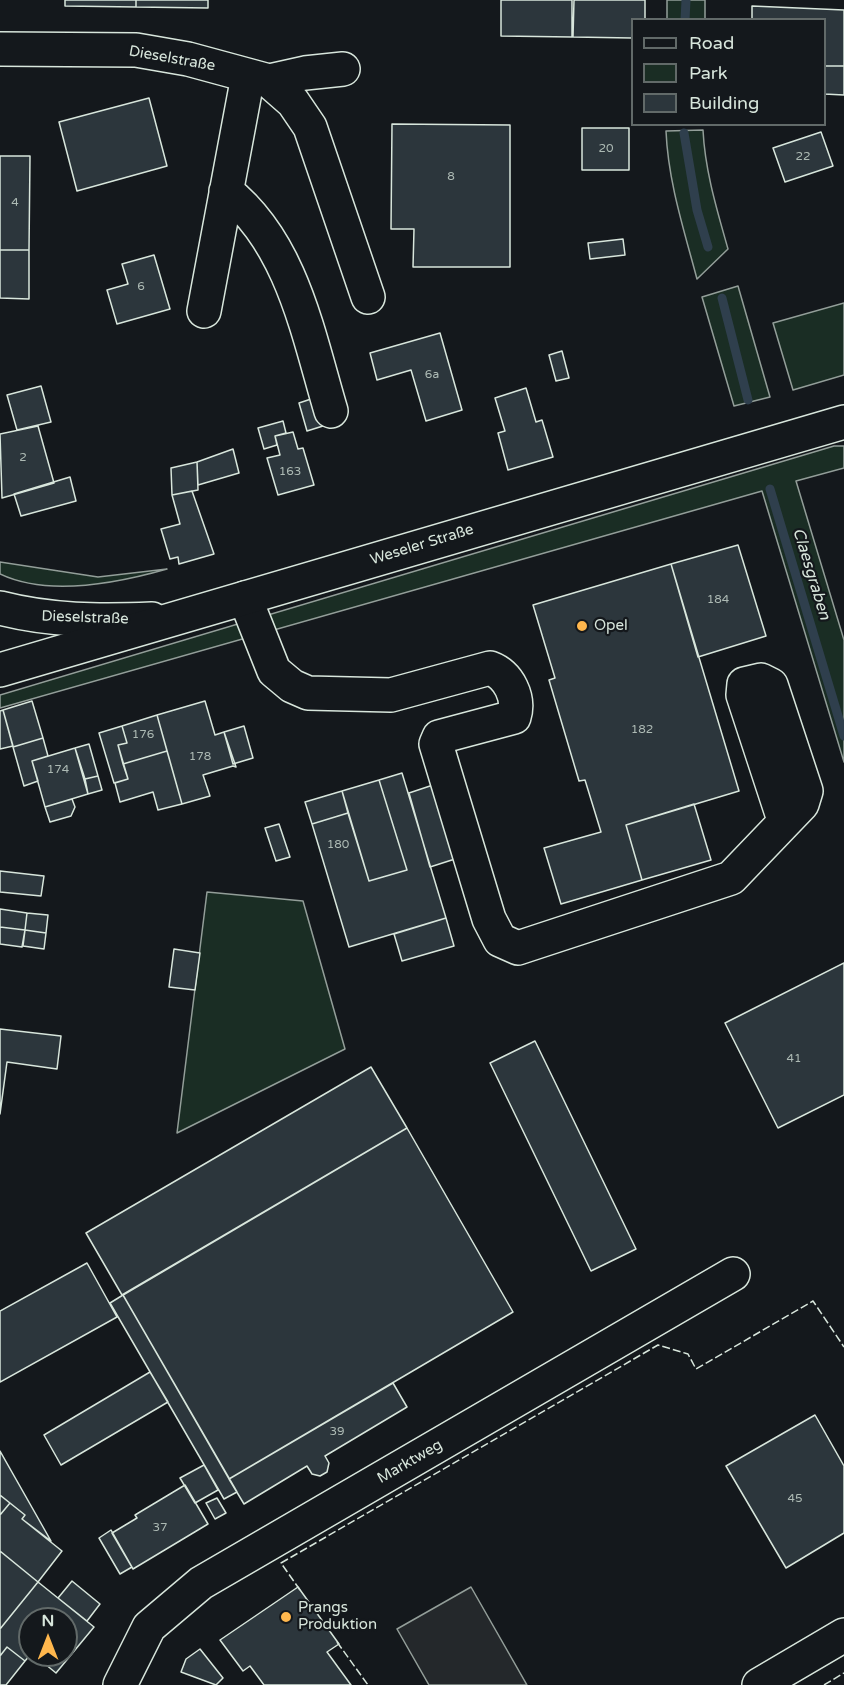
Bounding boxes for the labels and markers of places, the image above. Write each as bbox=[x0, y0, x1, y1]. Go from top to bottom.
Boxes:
place label: Opel bbox=[594, 617, 628, 635]
marker: Opel bbox=[575, 619, 589, 633]
place label: Prangs Produktion bbox=[298, 1599, 377, 1634]
marker: Prangs Produktion bbox=[279, 1610, 293, 1624]

